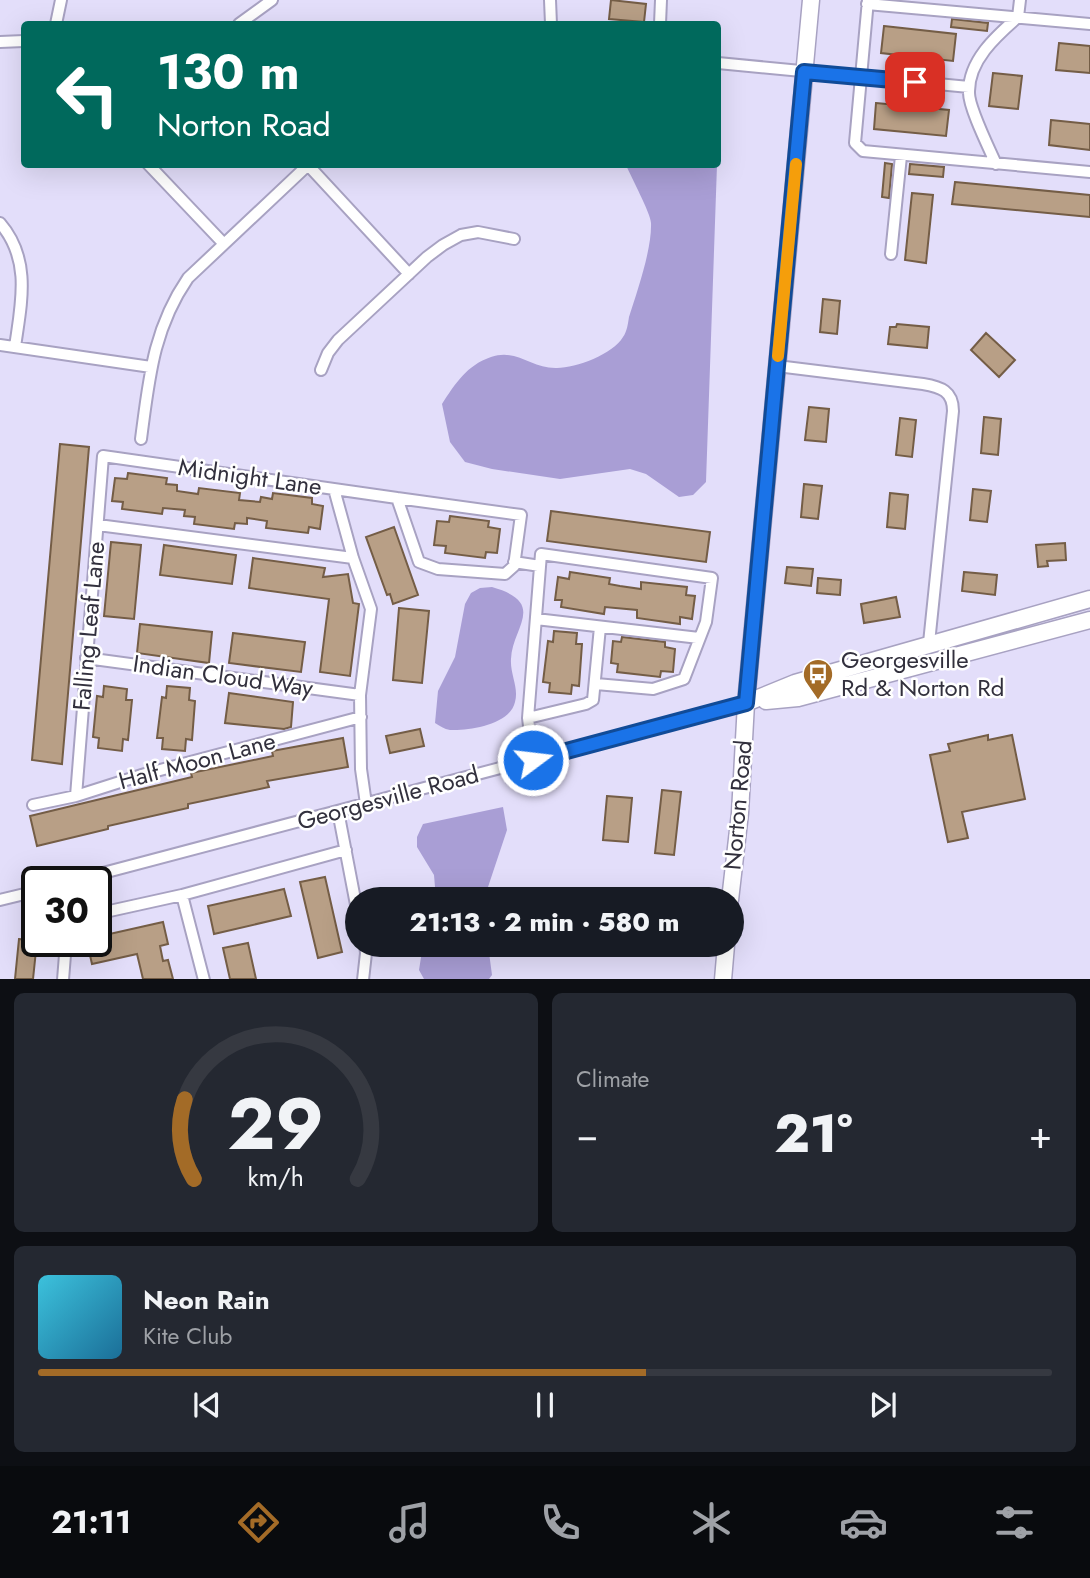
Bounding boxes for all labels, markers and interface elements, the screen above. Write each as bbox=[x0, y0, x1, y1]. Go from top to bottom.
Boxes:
text: 130 m bbox=[157, 37, 300, 107]
icon: left bbox=[42, 49, 133, 140]
pin bbox=[885, 52, 945, 112]
icon: arrive bbox=[896, 63, 934, 101]
text: Norton Road bbox=[157, 102, 331, 148]
street label: Midnight Lane bbox=[176, 449, 324, 504]
street label: Falling Leaf Lane bbox=[64, 540, 113, 712]
place label: Georgesville Rd & Norton Rd bbox=[841, 642, 1004, 705]
street label: Indian Cloud Way bbox=[131, 646, 316, 706]
bus stop icon: Georgesville Rd & Norton Rd bbox=[801, 657, 835, 701]
street label: Half Moon Lane bbox=[115, 723, 279, 798]
position arrow bbox=[496, 723, 570, 797]
street label: Norton Road bbox=[714, 738, 761, 871]
street label: Georgesville Road bbox=[293, 756, 483, 839]
speed limit sign: 30 bbox=[21, 866, 112, 957]
text: 21:13 · 2 min · 580 m bbox=[410, 903, 679, 941]
text: Climate bbox=[576, 1062, 649, 1096]
text: 29 bbox=[228, 1071, 324, 1176]
text: 21° bbox=[774, 1096, 853, 1172]
text: − bbox=[576, 1107, 598, 1162]
text: + bbox=[1029, 1107, 1052, 1162]
text: km/h bbox=[248, 1158, 304, 1194]
text: Neon Rain bbox=[143, 1281, 270, 1319]
text: Kite Club bbox=[143, 1319, 232, 1353]
icon: previous bbox=[188, 1386, 226, 1424]
icon: pause bbox=[526, 1386, 564, 1424]
icon: next bbox=[864, 1386, 902, 1424]
icon: directions bbox=[234, 1498, 283, 1547]
icon: music bbox=[385, 1498, 434, 1547]
icon: phone bbox=[536, 1498, 585, 1547]
icon: climate bbox=[687, 1498, 736, 1547]
icon: car bbox=[839, 1498, 888, 1547]
icon: filters bbox=[990, 1498, 1039, 1547]
text: 21:11 bbox=[51, 1499, 131, 1545]

